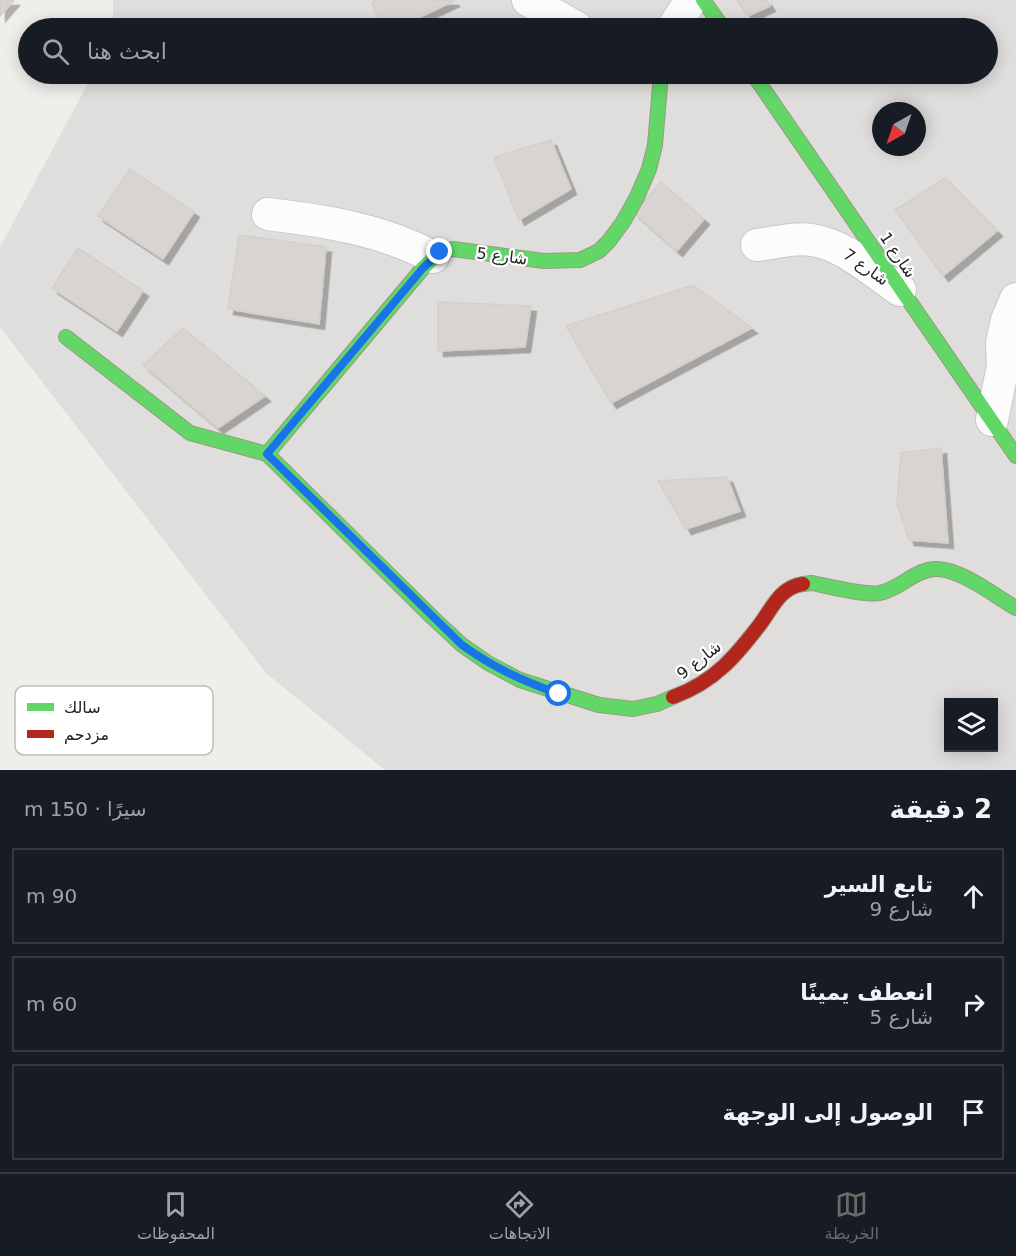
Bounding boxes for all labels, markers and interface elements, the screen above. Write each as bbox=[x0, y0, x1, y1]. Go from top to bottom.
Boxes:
search box bbox=[18, 18, 998, 84]
icon: search bbox=[39, 35, 72, 68]
text: ابحث هنا bbox=[87, 39, 167, 64]
north arrow bbox=[872, 102, 926, 156]
street label: شارع 1 bbox=[875, 229, 920, 282]
route end bbox=[426, 238, 452, 264]
street label: شارع 5 bbox=[475, 243, 528, 270]
street label: شارع 7 bbox=[839, 245, 892, 290]
street label: شارع 9 bbox=[673, 637, 725, 684]
route start bbox=[545, 680, 571, 706]
legend bbox=[15, 686, 213, 755]
text: سالك bbox=[64, 698, 101, 717]
map controls bbox=[944, 698, 998, 752]
button: layers bbox=[944, 698, 998, 752]
text: مزدحم bbox=[64, 725, 109, 745]
text: 2 دقيقة bbox=[889, 794, 992, 824]
text: سيرًا · 150 m bbox=[24, 797, 147, 821]
text: تابع السير bbox=[825, 872, 933, 897]
icon: ahead bbox=[957, 880, 990, 913]
text: 90 m bbox=[26, 884, 77, 908]
text: شارع 9 bbox=[869, 897, 933, 921]
text: انعطف يمينًا bbox=[800, 980, 933, 1005]
icon: right bbox=[957, 988, 990, 1021]
text: 60 m bbox=[26, 992, 77, 1016]
text: شارع 5 bbox=[869, 1005, 933, 1029]
icon: arrive bbox=[957, 1096, 990, 1129]
text: الوصول إلى الوجهة bbox=[723, 1100, 933, 1125]
tab: المحفوظات bbox=[137, 1188, 215, 1243]
tab: الاتجاهات bbox=[489, 1188, 550, 1243]
tab: الخريطة bbox=[824, 1188, 879, 1243]

